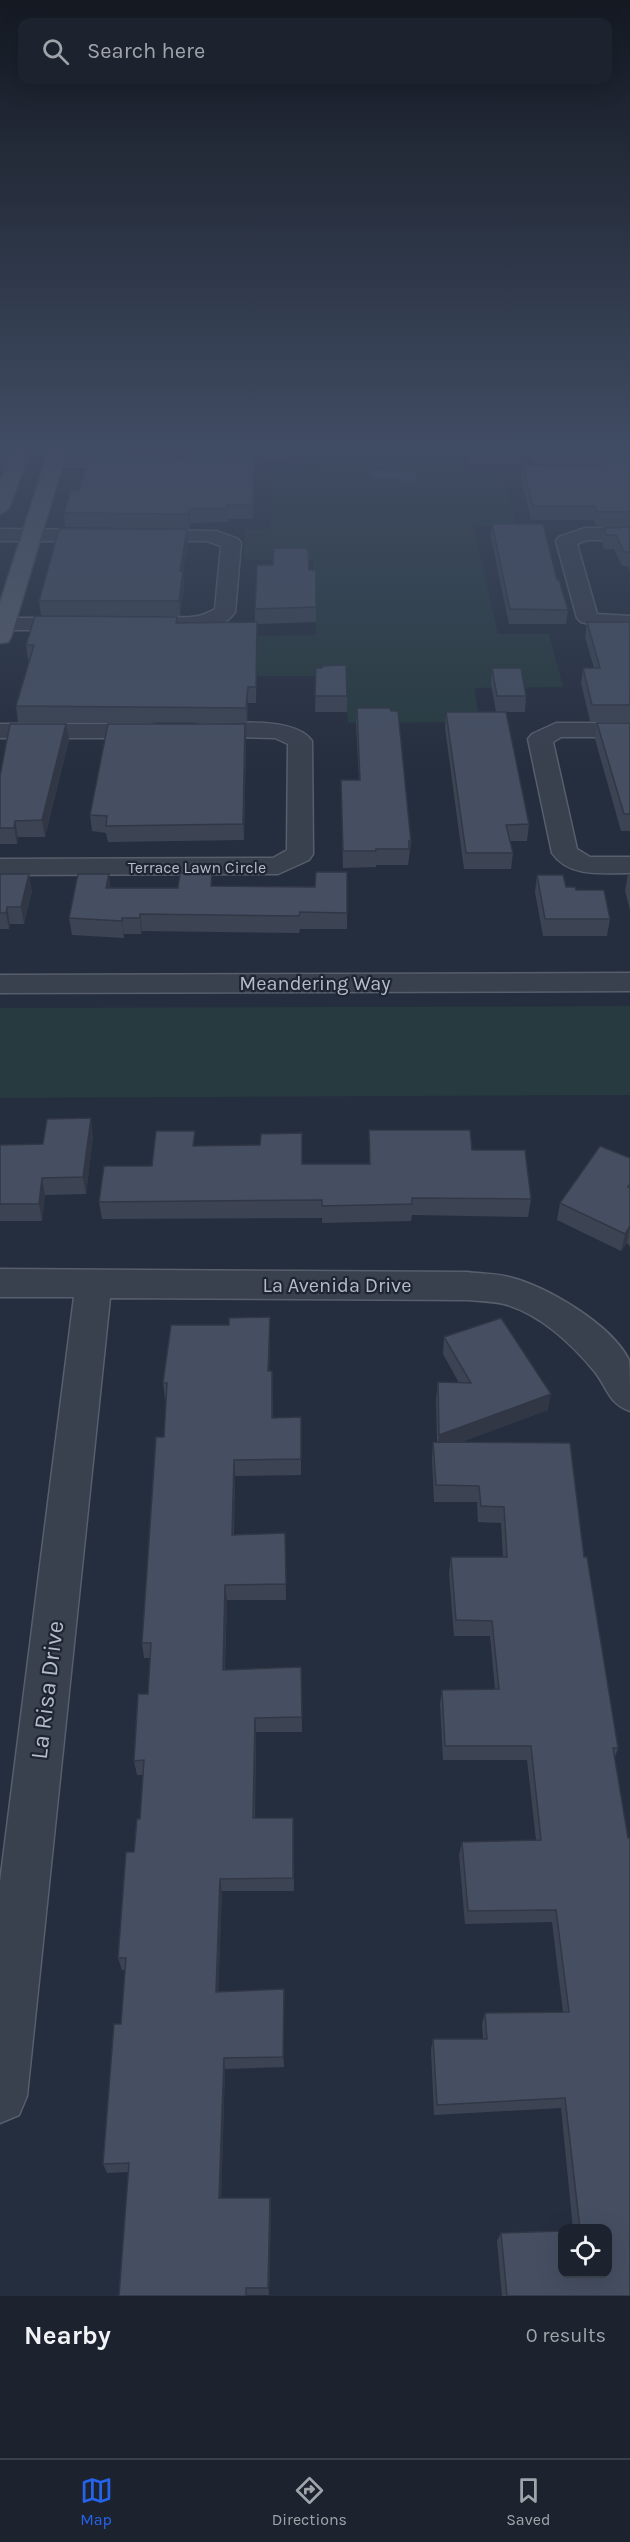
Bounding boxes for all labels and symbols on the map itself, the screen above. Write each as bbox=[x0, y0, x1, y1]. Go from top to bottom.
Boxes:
street label: Terrace Lawn Circle bbox=[128, 858, 266, 877]
street label: Meandering Way bbox=[239, 972, 391, 995]
street label: La Avenida Drive bbox=[263, 1274, 411, 1297]
street label: La Risa Drive bbox=[25, 1619, 69, 1761]

